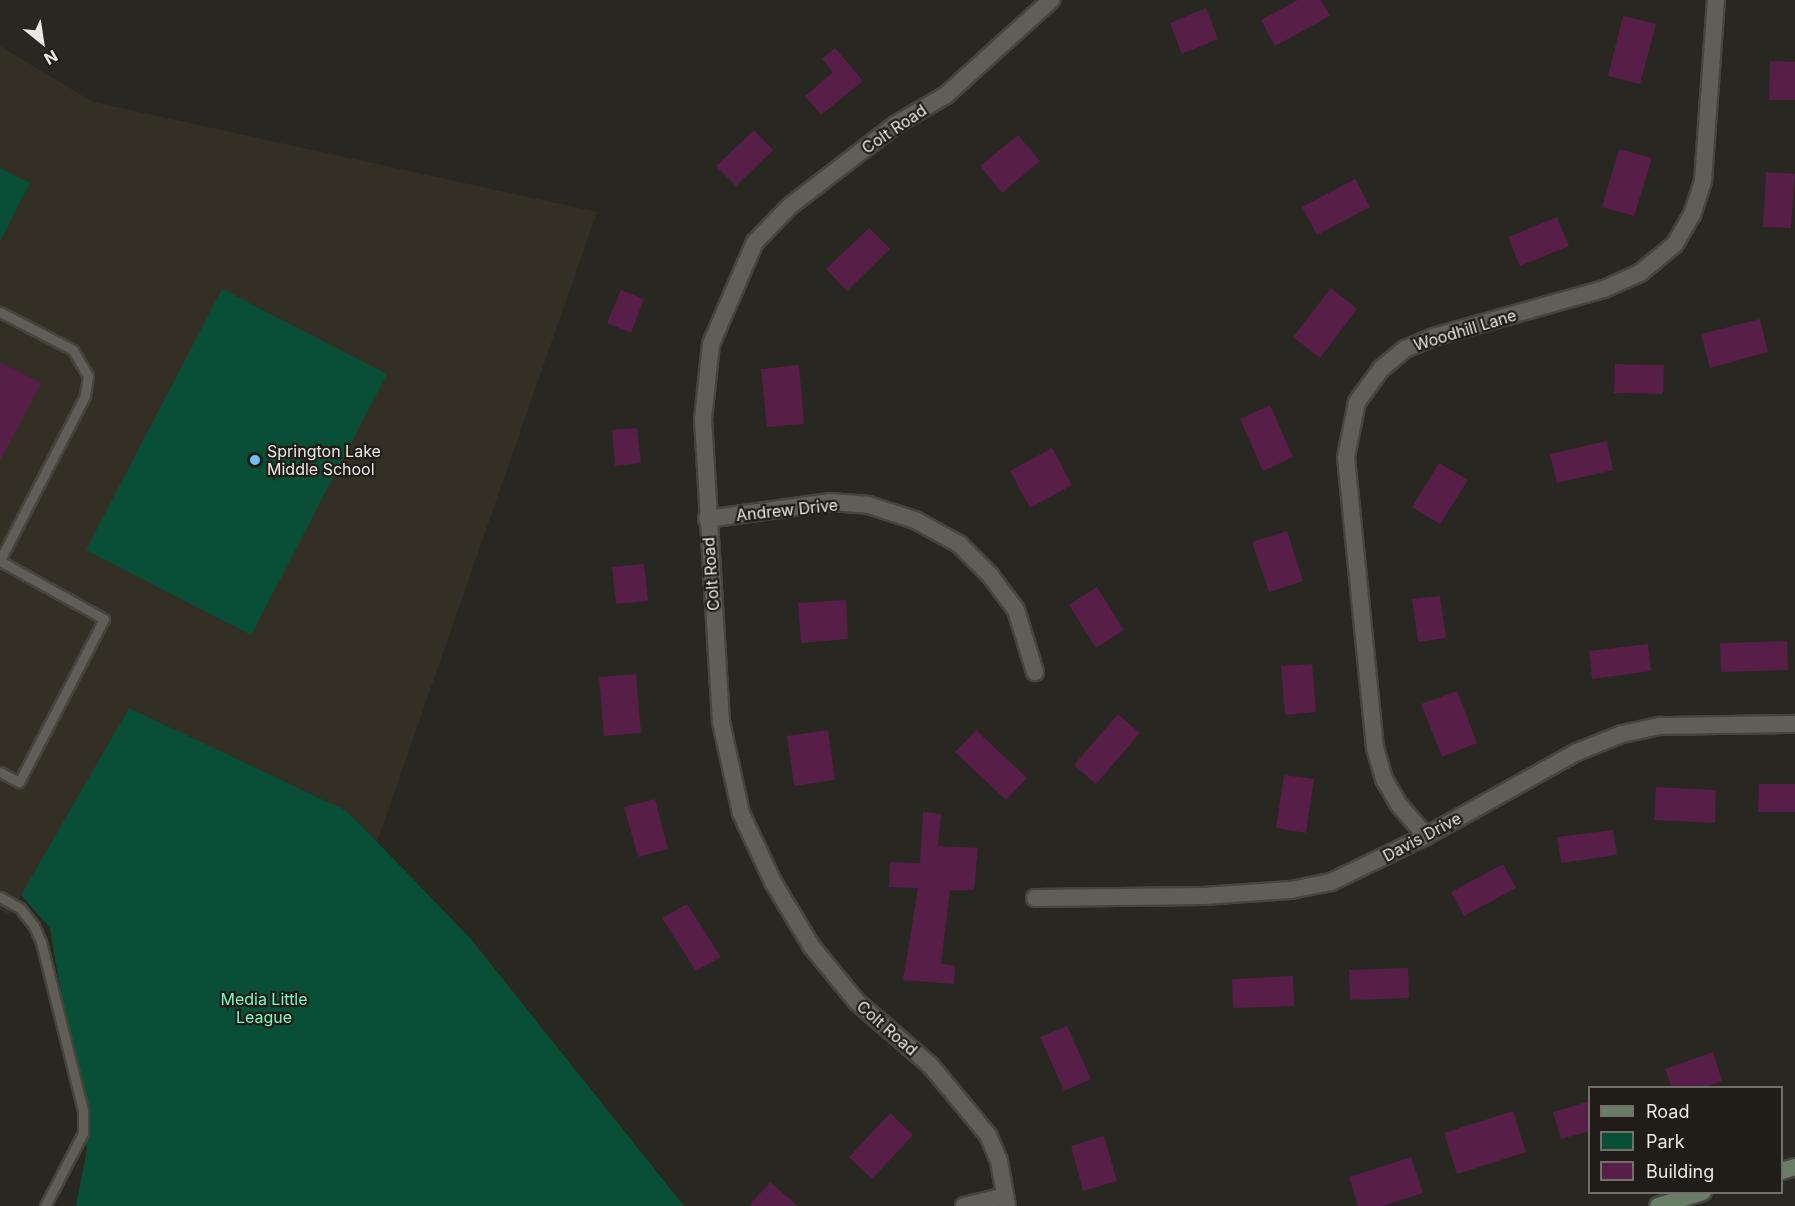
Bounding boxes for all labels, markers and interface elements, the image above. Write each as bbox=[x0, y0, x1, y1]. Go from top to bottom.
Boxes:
north arrow bbox=[12, 12, 72, 72]
text: N bbox=[41, 46, 61, 69]
street label: Colt Road bbox=[858, 100, 930, 158]
street label: Woodhill Lane bbox=[1411, 305, 1519, 355]
place label: Springton Lake Middle School bbox=[267, 441, 381, 479]
marker: Springton Lake Middle School bbox=[248, 453, 262, 467]
street label: Andrew Drive bbox=[735, 495, 839, 525]
street label: Colt Road bbox=[699, 537, 723, 611]
street label: Davis Drive bbox=[1380, 808, 1464, 866]
park label: Media Little League bbox=[220, 989, 308, 1027]
street label: Colt Road bbox=[853, 997, 921, 1059]
legend bbox=[1588, 1086, 1783, 1194]
text: Road bbox=[1646, 1101, 1689, 1122]
text: Park bbox=[1646, 1131, 1685, 1152]
text: Building bbox=[1646, 1161, 1714, 1182]

